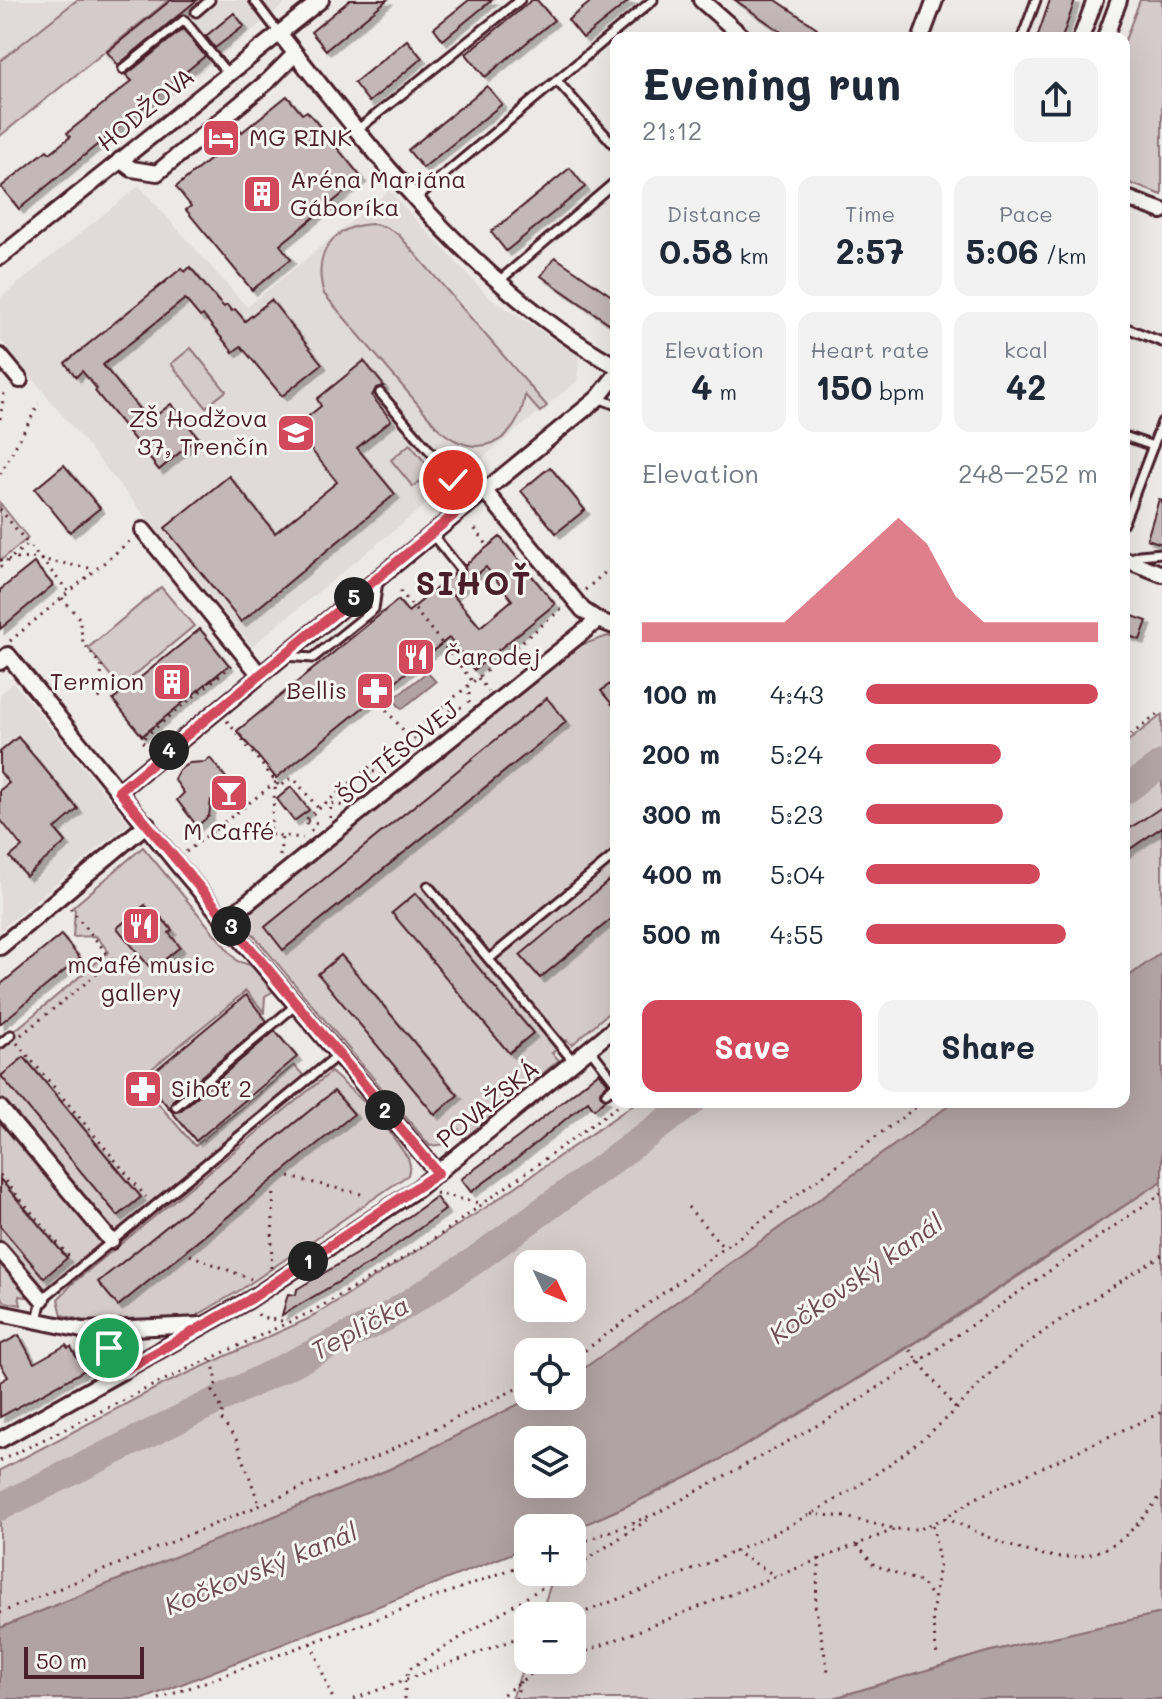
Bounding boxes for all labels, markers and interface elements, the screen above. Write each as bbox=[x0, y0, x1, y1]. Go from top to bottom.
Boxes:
text: Evening run bbox=[642, 54, 901, 111]
button: share bbox=[1014, 58, 1098, 142]
street label: HODŽOVA bbox=[90, 60, 200, 157]
text: 21:12 bbox=[642, 113, 702, 147]
hotel icon: MG RINK bbox=[200, 117, 242, 159]
place label: MG RINK bbox=[249, 121, 352, 152]
place label: Aréna Mariána Gáboríka bbox=[290, 163, 466, 222]
building icon: Aréna Mariána Gáboríka bbox=[241, 173, 283, 215]
text: Distance bbox=[667, 199, 761, 228]
text: Time bbox=[845, 199, 895, 228]
text: Pace bbox=[999, 199, 1053, 228]
text: 0.58 bbox=[659, 228, 733, 273]
text: 2:57 bbox=[836, 228, 904, 273]
text: 5:06 bbox=[966, 228, 1039, 273]
text: km bbox=[733, 241, 769, 270]
text: /km bbox=[1039, 241, 1086, 270]
text: Elevation bbox=[665, 335, 763, 364]
text: Heart rate bbox=[811, 335, 929, 364]
text: kcal bbox=[1004, 335, 1048, 364]
text: 4 bbox=[691, 364, 712, 409]
text: 150 bbox=[816, 364, 872, 409]
text: 42 bbox=[1006, 364, 1046, 409]
text: m bbox=[712, 377, 737, 406]
text: bpm bbox=[872, 377, 924, 406]
place label: ZŠ Hodžova 37, Trenčín bbox=[129, 402, 268, 461]
school or university icon: ZŠ Hodžova 37, Trenčín bbox=[275, 412, 317, 454]
pin bbox=[419, 446, 487, 514]
text: Elevation bbox=[642, 456, 759, 490]
text: 248–252 m bbox=[958, 456, 1098, 490]
icon: check bbox=[431, 458, 475, 502]
district label: SIHOŤ bbox=[415, 561, 533, 603]
pin: 5 bbox=[334, 577, 374, 617]
text: 5 bbox=[348, 582, 360, 611]
restaurant icon: Čarodej bbox=[395, 636, 437, 678]
place label: Čarodej bbox=[444, 640, 541, 671]
building icon: Termion bbox=[151, 661, 193, 703]
place label: Termion bbox=[50, 665, 144, 696]
pharmacy icon: Bellis bbox=[354, 670, 396, 712]
place label: Bellis bbox=[286, 674, 347, 705]
text: 100 m bbox=[642, 677, 717, 711]
text: 4:43 bbox=[770, 677, 824, 711]
street label: ŠOLTÉSOVEJ bbox=[330, 693, 464, 810]
pin: 4 bbox=[149, 730, 189, 770]
text: 4 bbox=[162, 735, 176, 764]
text: 200 m bbox=[642, 737, 720, 771]
text: 5:24 bbox=[770, 737, 823, 771]
bar icon: M Caffé bbox=[208, 772, 250, 814]
text: 300 m bbox=[642, 797, 721, 831]
text: 5:23 bbox=[770, 797, 823, 831]
place label: M Caffé bbox=[183, 815, 275, 846]
text: 400 m bbox=[642, 857, 722, 891]
text: 5:04 bbox=[770, 857, 825, 891]
restaurant icon: mCafé music gallery bbox=[120, 905, 162, 947]
pin: 3 bbox=[211, 906, 251, 946]
text: 3 bbox=[224, 911, 238, 940]
text: 500 m bbox=[642, 917, 721, 951]
text: 4:55 bbox=[770, 917, 824, 951]
place label: mCafé music gallery bbox=[67, 948, 215, 1007]
button: Save bbox=[642, 1000, 862, 1092]
button: Share bbox=[878, 1000, 1098, 1092]
street label: POVAŽSKÁ bbox=[430, 1052, 545, 1154]
pharmacy icon: Sihoť 2 bbox=[122, 1068, 164, 1110]
place label: Sihoť 2 bbox=[171, 1072, 252, 1103]
pin: 2 bbox=[365, 1090, 405, 1130]
text: 2 bbox=[379, 1095, 391, 1124]
water label: Kočkovský kanál bbox=[762, 1205, 949, 1351]
pin: 1 bbox=[288, 1241, 328, 1281]
text: 1 bbox=[303, 1246, 313, 1275]
north arrow bbox=[514, 1250, 586, 1322]
map controls bbox=[514, 1250, 586, 1674]
water label: Teplička bbox=[305, 1287, 414, 1367]
pin bbox=[75, 1314, 143, 1382]
icon: arrive bbox=[87, 1326, 131, 1370]
button: locate bbox=[514, 1338, 586, 1410]
button: layers bbox=[514, 1426, 586, 1498]
water label: Kočkovský kanál bbox=[159, 1514, 362, 1622]
button: + bbox=[514, 1514, 586, 1586]
button: − bbox=[514, 1602, 586, 1674]
scale bar bbox=[24, 1643, 144, 1679]
text: 50 m bbox=[36, 1646, 87, 1675]

